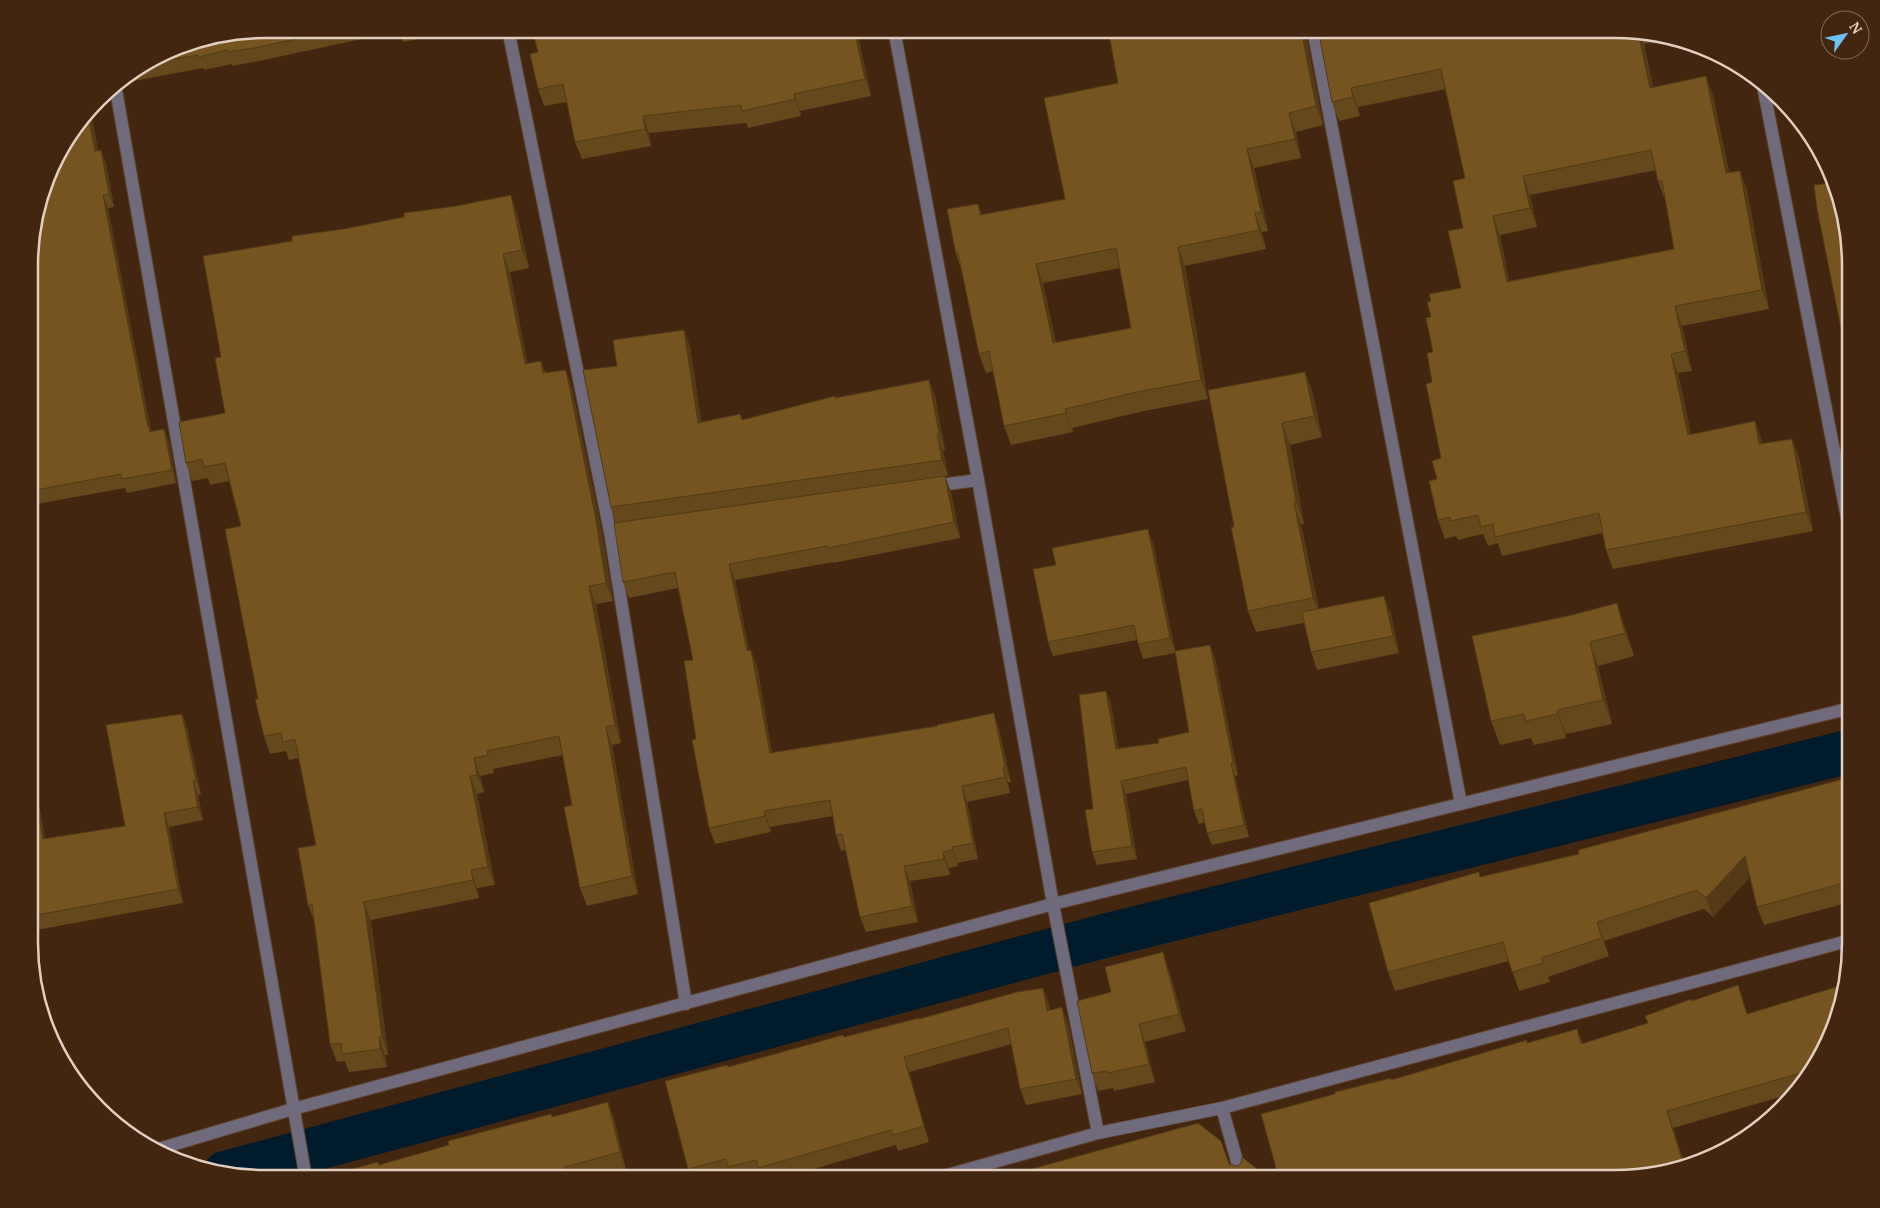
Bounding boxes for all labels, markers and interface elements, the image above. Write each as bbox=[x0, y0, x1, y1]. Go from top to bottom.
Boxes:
north arrow bbox=[1820, 10, 1870, 60]
text: N bbox=[1845, 18, 1867, 38]

